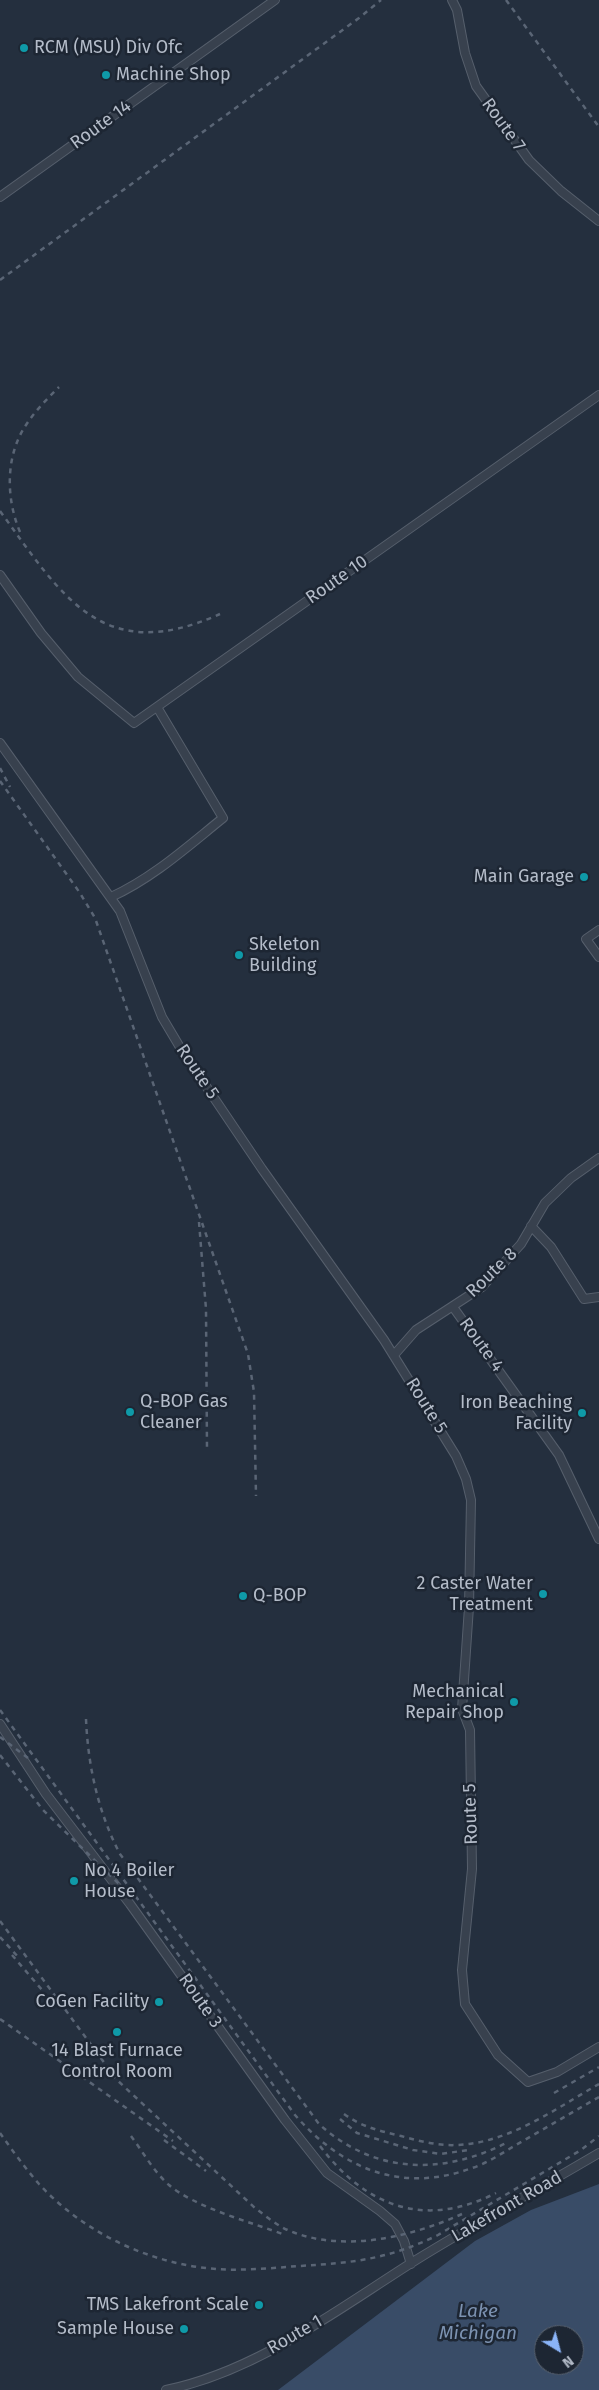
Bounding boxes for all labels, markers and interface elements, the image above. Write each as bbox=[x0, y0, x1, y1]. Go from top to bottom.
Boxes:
place label: RCM (MSU) Div Ofc bbox=[34, 37, 183, 59]
marker: RCM (MSU) Div Ofc bbox=[18, 42, 30, 54]
place label: Machine Shop bbox=[116, 64, 231, 86]
marker: Machine Shop bbox=[100, 69, 112, 81]
street label: Route 7 bbox=[477, 94, 529, 156]
street label: Route 14 bbox=[66, 96, 136, 154]
street label: Route 10 bbox=[302, 551, 372, 609]
place label: Main Garage bbox=[474, 866, 574, 888]
marker: Main Garage bbox=[578, 871, 590, 883]
place label: Skeleton Building bbox=[249, 934, 320, 976]
marker: Skeleton Building bbox=[233, 949, 245, 961]
street label: Route 5 bbox=[171, 1040, 223, 1104]
street label: Route 8 bbox=[462, 1244, 522, 1302]
street label: Route 4 bbox=[454, 1314, 508, 1376]
street label: Route 5 bbox=[401, 1374, 451, 1438]
place label: Q-BOP Gas Cleaner bbox=[140, 1391, 228, 1434]
place label: Iron Beaching Facility bbox=[460, 1392, 572, 1435]
marker: Q-BOP Gas Cleaner bbox=[124, 1406, 136, 1418]
marker: Iron Beaching Facility bbox=[576, 1407, 588, 1419]
place label: 2 Caster Water Treatment bbox=[417, 1573, 533, 1616]
place label: Q-BOP bbox=[253, 1585, 307, 1607]
marker: 2 Caster Water Treatment bbox=[537, 1588, 549, 1600]
marker: Q-BOP bbox=[237, 1590, 249, 1602]
place label: Mechanical Repair Shop bbox=[405, 1681, 504, 1724]
marker: Mechanical Repair Shop bbox=[508, 1696, 520, 1708]
street label: Route 5 bbox=[459, 1783, 483, 1845]
place label: No 4 Boiler House bbox=[84, 1860, 174, 1902]
marker: No 4 Boiler House bbox=[68, 1875, 80, 1887]
street label: Route 3 bbox=[174, 1970, 226, 2032]
place label: CoGen Facility bbox=[35, 1991, 149, 2013]
marker: CoGen Facility bbox=[153, 1996, 165, 2008]
marker: 14 Blast Furnace Control Room bbox=[111, 2026, 123, 2038]
place label: 14 Blast Furnace Control Room bbox=[51, 2040, 183, 2082]
street label: Lakefront Road bbox=[448, 2167, 566, 2247]
place label: TMS Lakefront Scale bbox=[87, 2294, 249, 2316]
marker: TMS Lakefront Scale bbox=[253, 2299, 265, 2311]
water label: Lake Michigan bbox=[439, 2301, 517, 2345]
street label: Route 1 bbox=[264, 2311, 326, 2359]
place label: Sample House bbox=[57, 2318, 174, 2340]
marker: Sample House bbox=[178, 2323, 190, 2335]
north arrow bbox=[534, 2325, 584, 2375]
text: N bbox=[559, 2352, 577, 2371]

